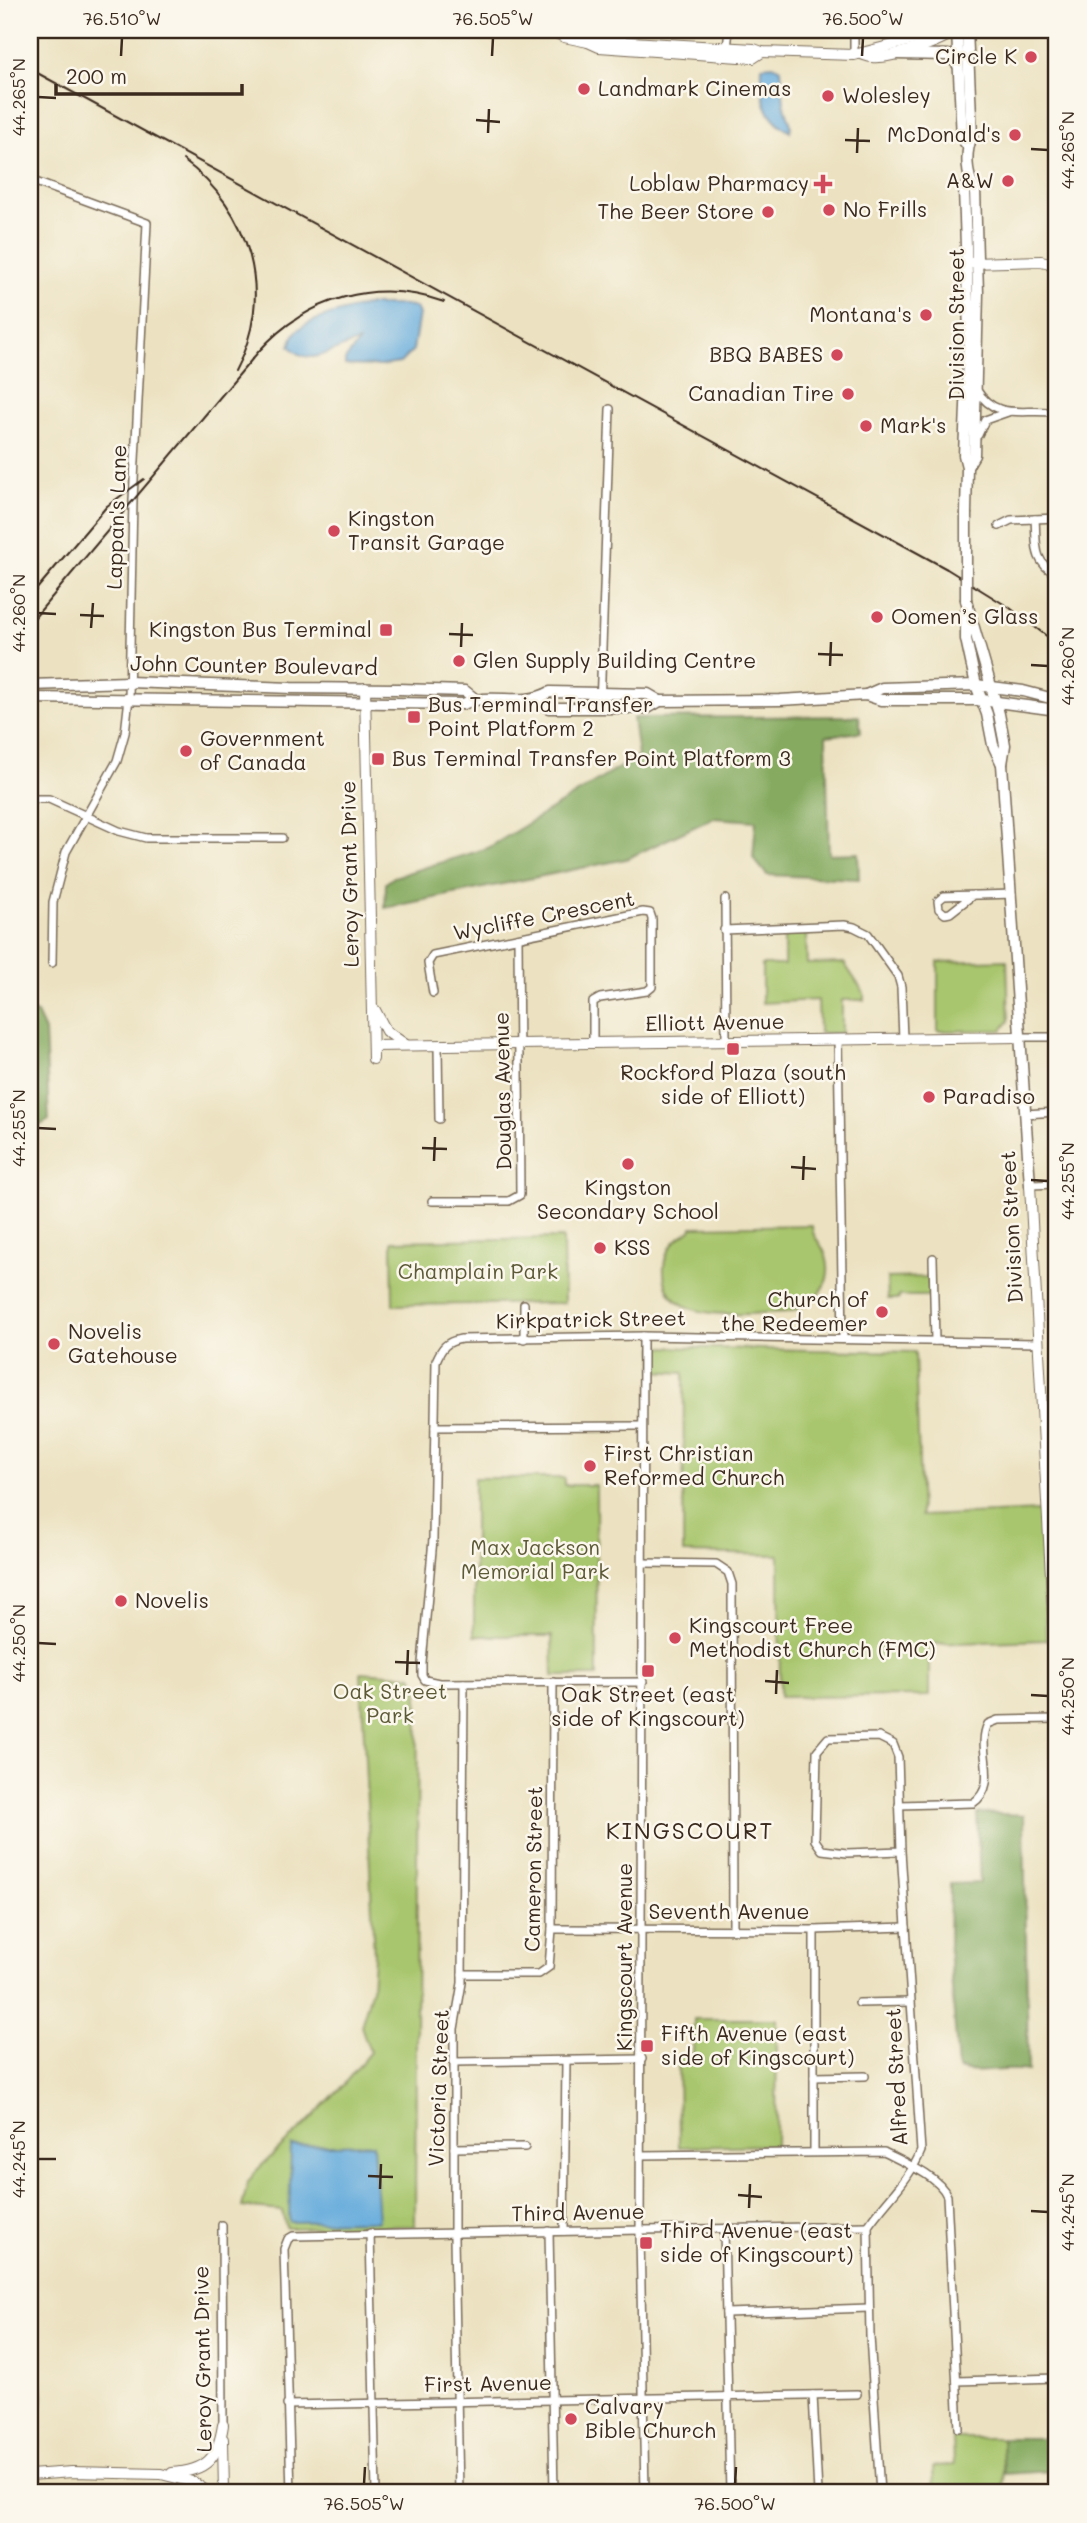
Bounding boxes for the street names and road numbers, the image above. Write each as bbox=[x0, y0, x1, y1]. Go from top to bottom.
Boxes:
street label: Division Street bbox=[942, 248, 969, 400]
street label: Lappan's Lane bbox=[99, 444, 132, 590]
street label: John Counter Boulevard bbox=[130, 649, 378, 680]
street label: Leroy Grant Drive bbox=[333, 780, 364, 968]
street label: Wycliffe Crescent bbox=[451, 884, 637, 945]
street label: Elliott Avenue bbox=[645, 1007, 785, 1036]
street label: Douglas Avenue bbox=[487, 1012, 516, 1170]
street label: Division Street bbox=[993, 1150, 1028, 1304]
street label: Kirkpatrick Street bbox=[496, 1303, 686, 1334]
street label: Cameron Street bbox=[518, 1786, 547, 1952]
street label: Kingscourt Avenue bbox=[610, 1863, 637, 2051]
street label: Seventh Avenue bbox=[648, 1897, 810, 1924]
street label: Alfred Street bbox=[878, 2007, 913, 2147]
street label: Victoria Street bbox=[421, 2009, 454, 2167]
street label: Third Avenue bbox=[511, 2197, 645, 2226]
street label: Leroy Grant Drive bbox=[186, 2265, 217, 2453]
street label: First Avenue bbox=[424, 2368, 552, 2397]

